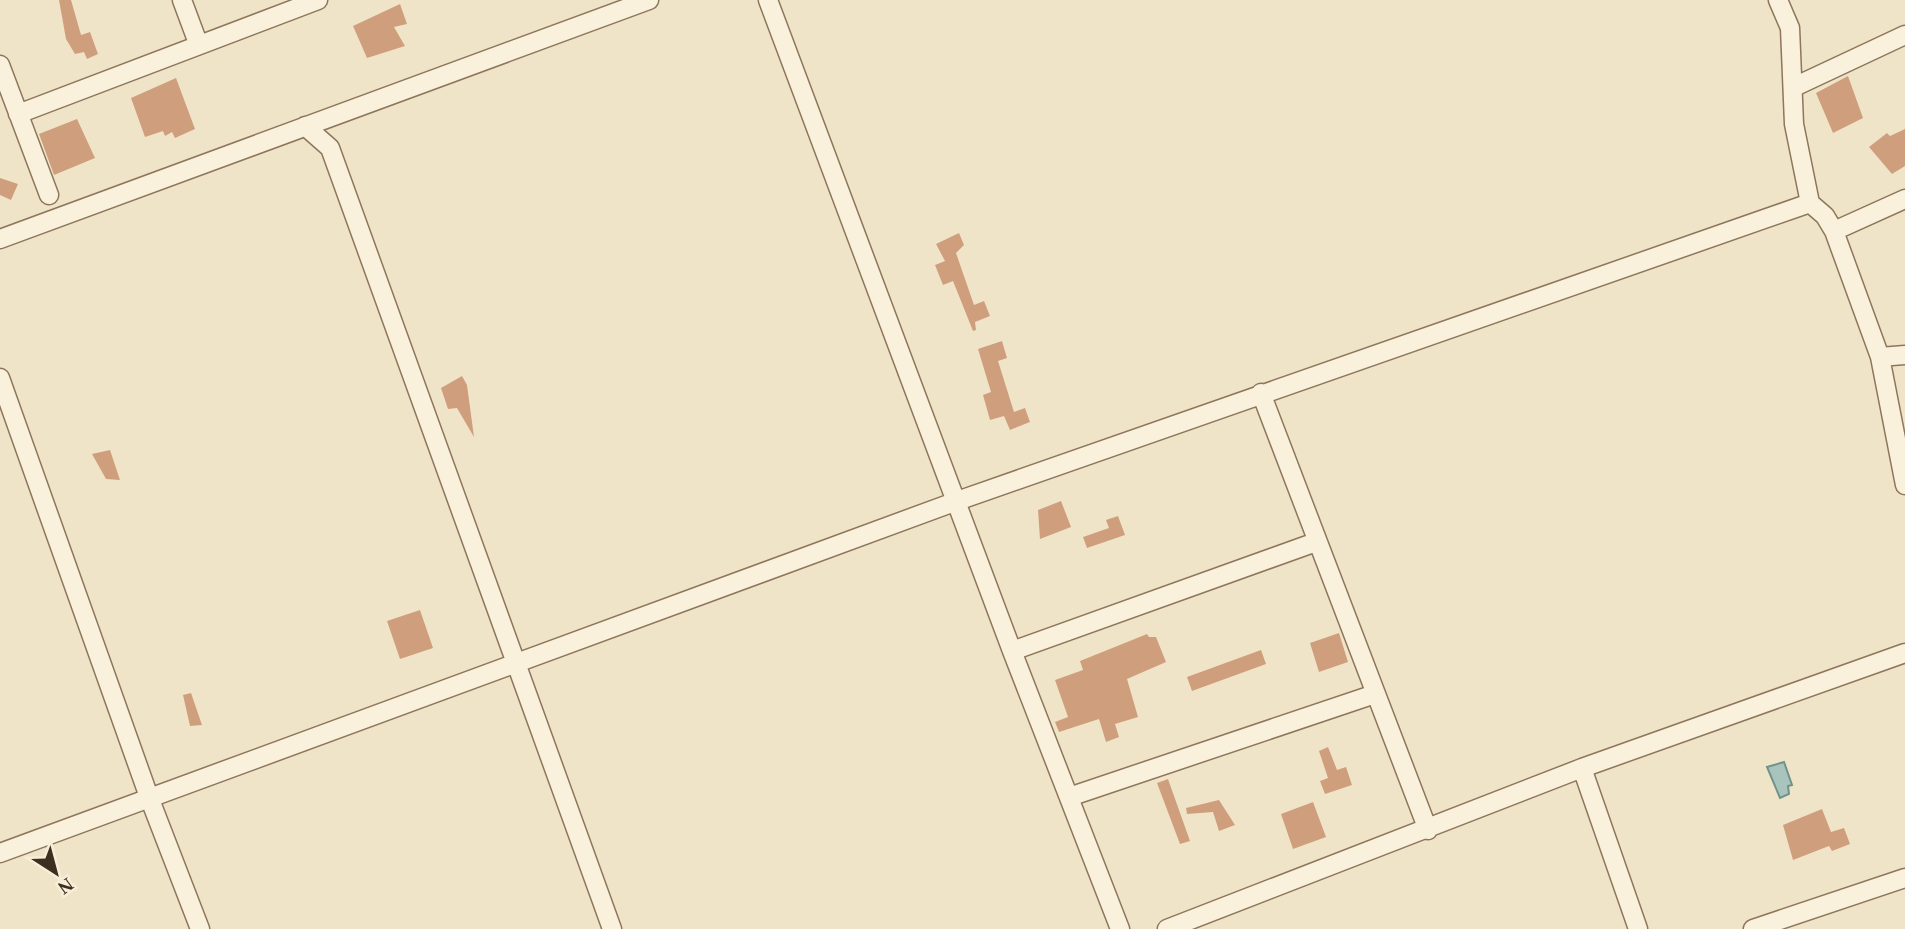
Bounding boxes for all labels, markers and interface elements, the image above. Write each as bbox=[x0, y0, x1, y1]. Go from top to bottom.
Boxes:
north arrow bbox=[21, 838, 91, 908]
text: N bbox=[54, 874, 77, 899]

